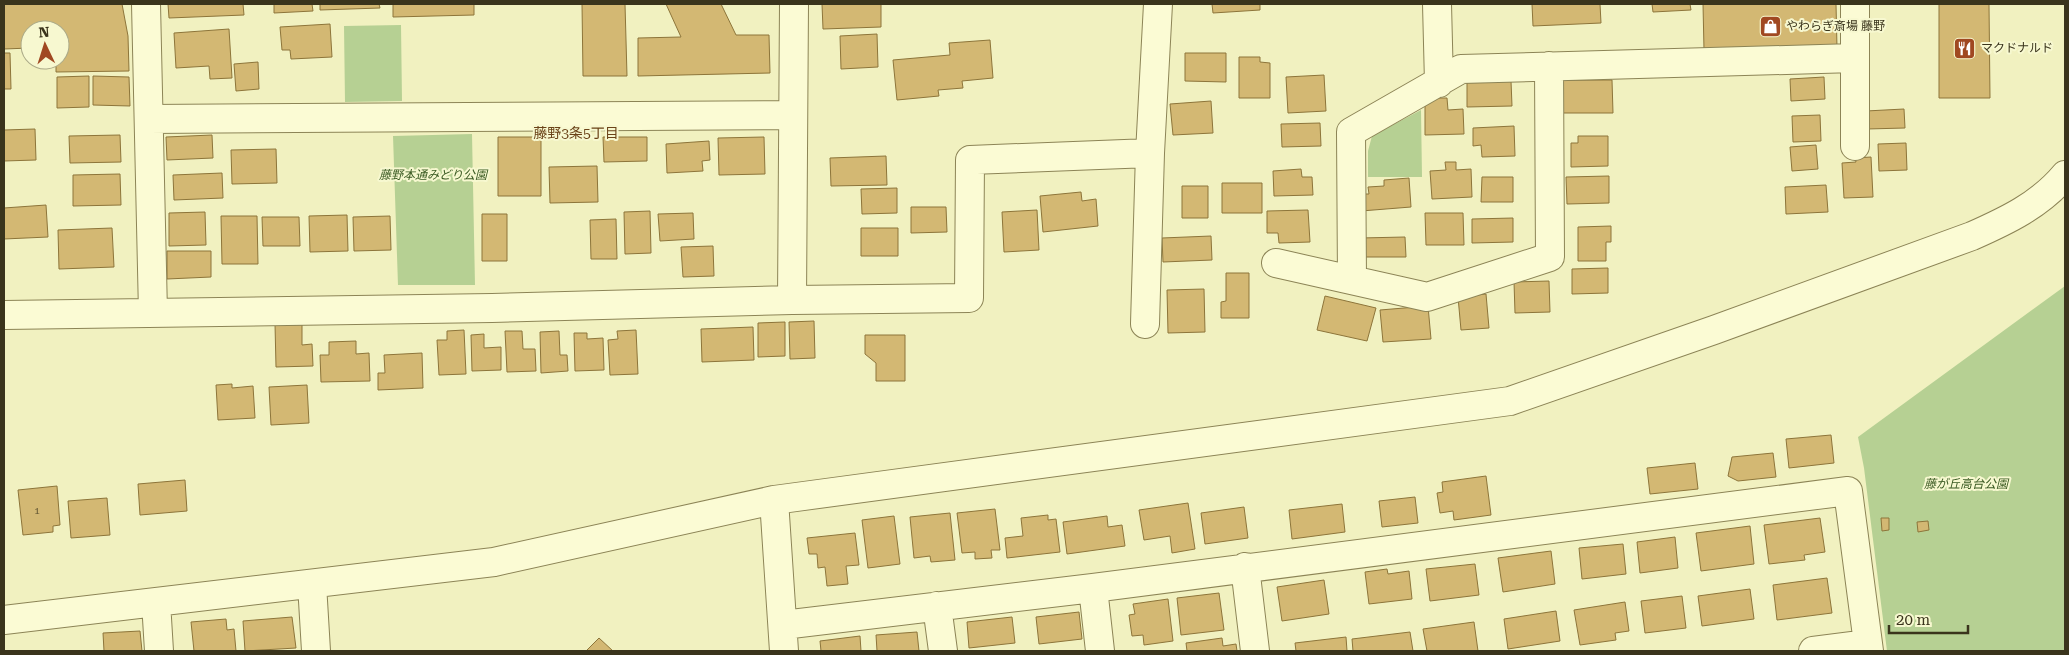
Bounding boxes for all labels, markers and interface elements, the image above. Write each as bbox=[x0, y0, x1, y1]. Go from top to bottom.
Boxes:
shop icon: やわらぎ斎場 藤野 bbox=[1758, 14, 1782, 38]
place label: やわらぎ斎場 藤野 bbox=[1786, 19, 1885, 33]
north arrow bbox=[20, 20, 70, 70]
text: N bbox=[38, 24, 50, 40]
restaurant icon: マクドナルド bbox=[1953, 36, 1977, 60]
place label: マクドナルド bbox=[1981, 41, 2053, 55]
district label: 藤野3条5丁目 bbox=[533, 125, 619, 141]
park label: 藤野本通みどり公園 bbox=[379, 168, 489, 182]
park label: 藤が丘高台公園 bbox=[1924, 477, 2010, 491]
house number: 1 bbox=[34, 505, 40, 516]
scale bar bbox=[1889, 602, 1968, 634]
text: 20 m bbox=[1896, 611, 1931, 629]

